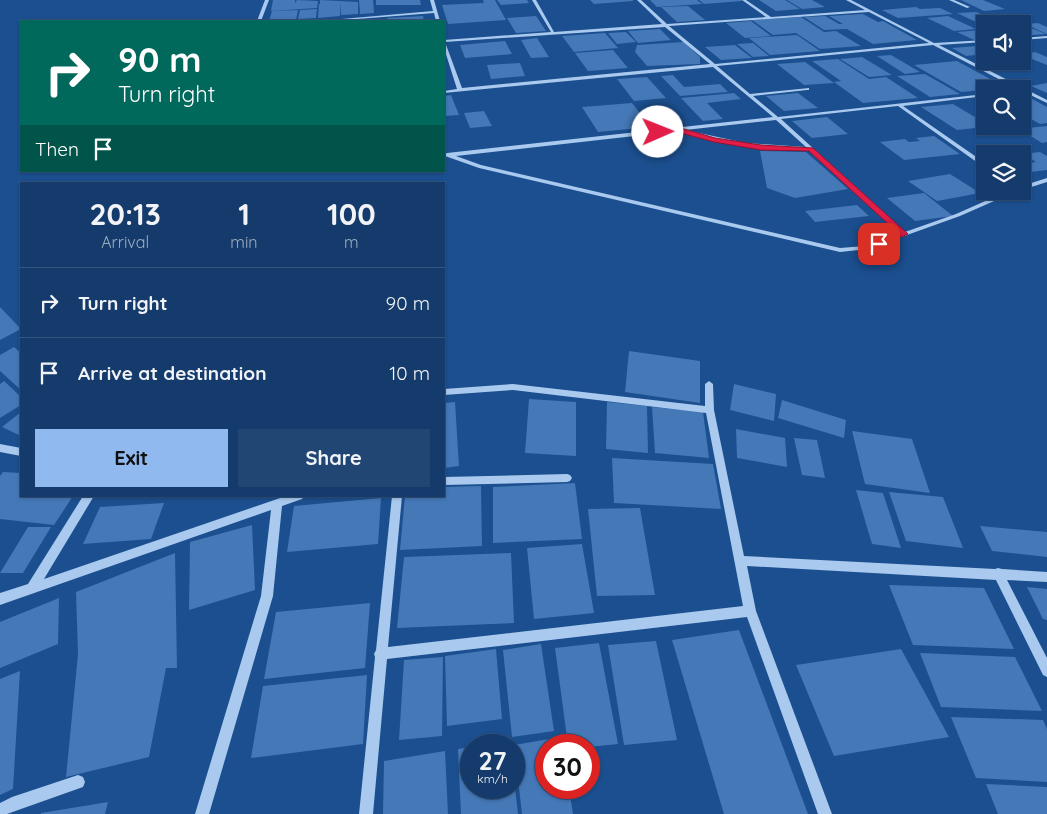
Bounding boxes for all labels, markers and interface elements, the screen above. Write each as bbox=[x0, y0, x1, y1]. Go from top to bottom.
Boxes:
map controls bbox=[976, 15, 1031, 200]
button: sound bbox=[976, 15, 1031, 70]
text: 90 m bbox=[118, 37, 201, 81]
icon: right bbox=[35, 40, 100, 105]
text: Turn right bbox=[118, 80, 215, 108]
button: search bbox=[976, 80, 1031, 135]
position arrow bbox=[631, 105, 683, 157]
icon: arrive bbox=[89, 135, 117, 163]
text: Then bbox=[35, 137, 79, 161]
button: layers bbox=[976, 145, 1031, 200]
text: 20:13 bbox=[89, 195, 161, 233]
text: 1 bbox=[238, 195, 250, 233]
text: 100 bbox=[327, 195, 376, 233]
pin bbox=[858, 223, 900, 265]
icon: arrive bbox=[865, 230, 893, 258]
text: Arrival bbox=[101, 232, 149, 252]
text: min bbox=[230, 232, 258, 252]
text: m bbox=[344, 232, 359, 252]
icon: right bbox=[35, 289, 63, 317]
text: Turn right bbox=[78, 291, 167, 315]
text: 90 m bbox=[386, 291, 430, 315]
icon: arrive bbox=[35, 359, 63, 387]
text: Arrive at destination bbox=[78, 361, 267, 385]
text: 10 m bbox=[389, 361, 430, 385]
button: Exit bbox=[35, 429, 228, 487]
button: Share bbox=[238, 429, 430, 487]
speed limit sign: 30 bbox=[535, 734, 600, 799]
text: 27 bbox=[479, 745, 506, 776]
text: km/h bbox=[477, 771, 508, 786]

